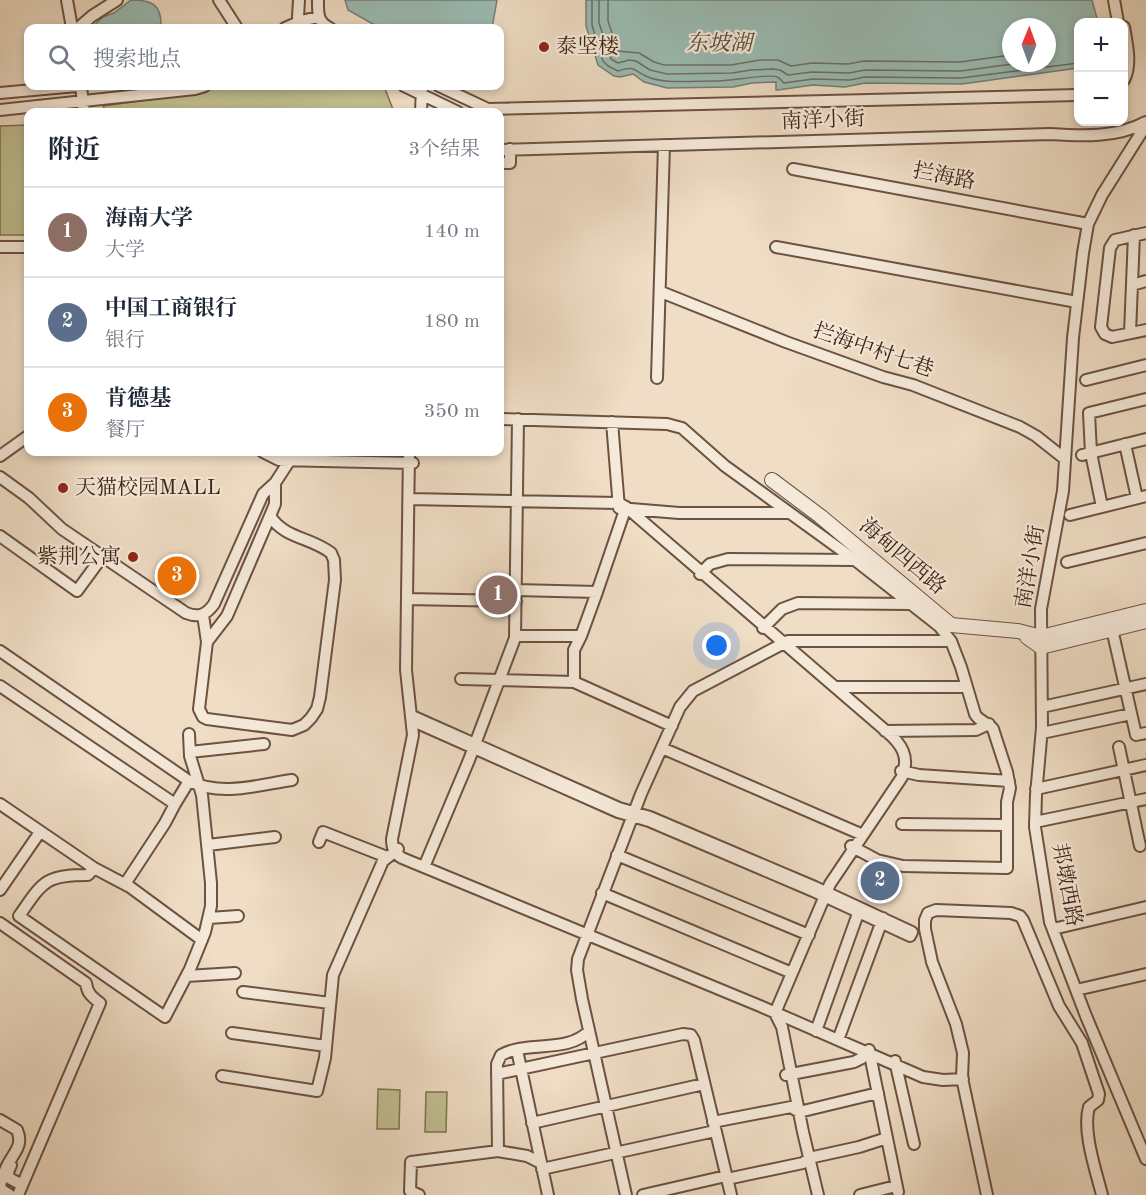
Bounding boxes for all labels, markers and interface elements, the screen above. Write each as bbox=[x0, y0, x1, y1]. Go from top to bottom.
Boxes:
north arrow bbox=[1002, 18, 1056, 72]
map controls bbox=[1074, 18, 1128, 126]
button: + bbox=[1074, 18, 1128, 72]
search box bbox=[24, 24, 504, 90]
water label: 东坡湖 bbox=[686, 31, 756, 55]
place label: 泰坚楼 bbox=[556, 35, 619, 58]
marker: 泰坚楼 bbox=[537, 40, 551, 54]
icon: search bbox=[45, 41, 78, 74]
text: 搜索地点 bbox=[93, 49, 181, 71]
button: − bbox=[1074, 72, 1128, 126]
street label: 南洋小街 bbox=[781, 107, 865, 133]
text: 附近 bbox=[48, 138, 100, 164]
text: 3个结果 bbox=[408, 140, 480, 160]
street label: 拦海路 bbox=[911, 159, 977, 193]
text: 海南大学 bbox=[105, 208, 193, 230]
text: 1 bbox=[62, 222, 73, 242]
text: 140 m bbox=[424, 222, 480, 242]
text: 大学 bbox=[105, 241, 145, 261]
text: 中国工商银行 bbox=[105, 298, 237, 320]
text: 2 bbox=[62, 312, 73, 332]
text: 180 m bbox=[424, 312, 480, 332]
street label: 拦海中村七巷 bbox=[810, 319, 937, 381]
text: 银行 bbox=[105, 331, 145, 351]
text: 肯德基 bbox=[105, 388, 171, 410]
text: 3 bbox=[62, 402, 73, 422]
text: 350 m bbox=[424, 402, 480, 422]
text: 餐厅 bbox=[105, 421, 145, 441]
place label: 天猫校园MALL bbox=[75, 476, 221, 499]
marker: 天猫校园MALL bbox=[56, 481, 70, 495]
street label: 海甸四西路 bbox=[855, 514, 950, 599]
street label: 南洋小街 bbox=[1011, 523, 1049, 610]
place label: 紫荆公寓 bbox=[37, 545, 121, 568]
marker: 紫荆公寓 bbox=[126, 550, 140, 564]
pin: 3 bbox=[158, 554, 196, 598]
pin: 1 bbox=[478, 572, 518, 618]
your location bbox=[702, 631, 731, 660]
street label: 邦墩西路 bbox=[1048, 841, 1086, 928]
pin: 2 bbox=[860, 858, 900, 904]

